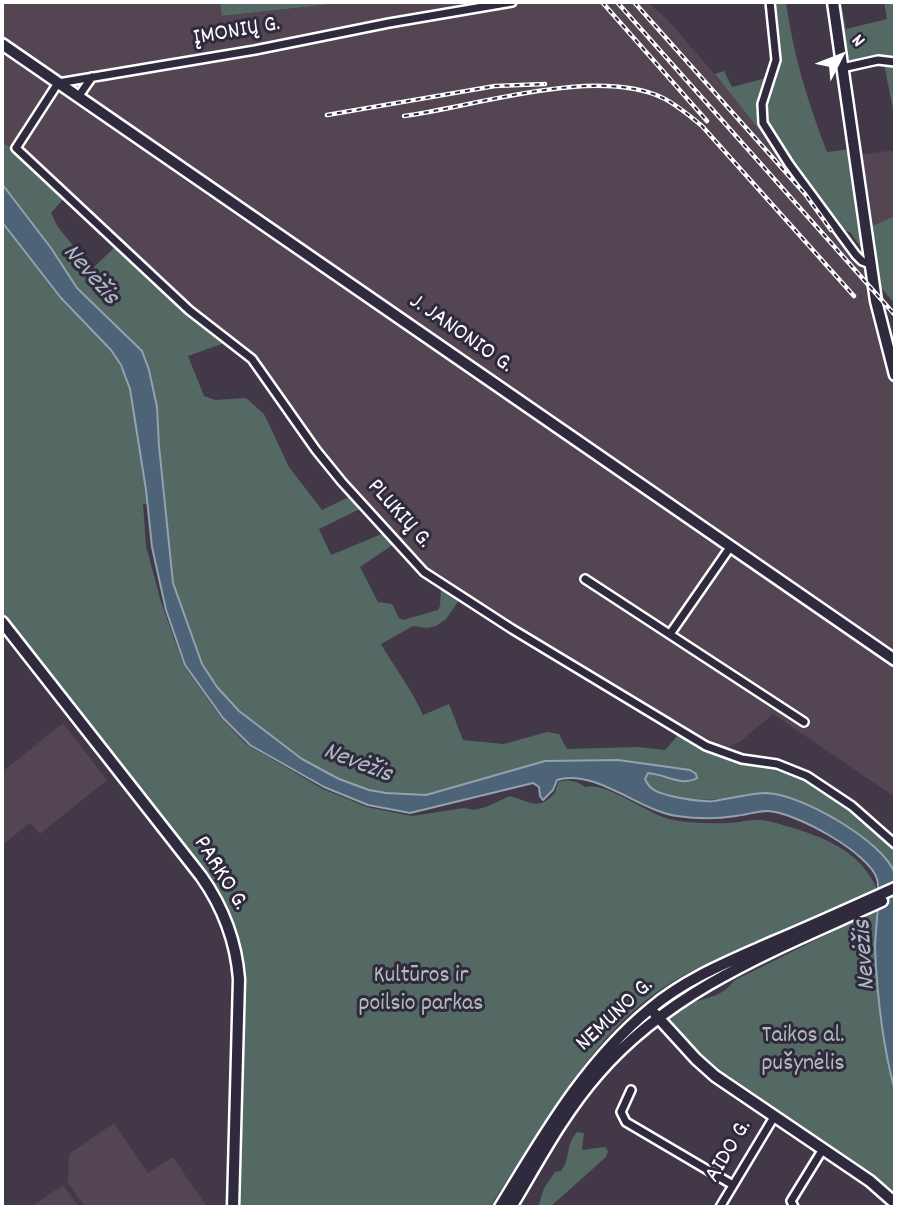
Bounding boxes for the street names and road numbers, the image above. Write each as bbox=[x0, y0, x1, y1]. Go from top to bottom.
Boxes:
street label: ĮMONIŲ G. bbox=[191, 11, 283, 55]
street label: J. JANONIO G. bbox=[402, 289, 518, 381]
street label: PLUKIŲ G. bbox=[359, 474, 437, 556]
street label: PARKO G. bbox=[185, 832, 253, 916]
street label: NEMUNO G. bbox=[571, 973, 661, 1059]
street label: AIDO G. bbox=[700, 1115, 760, 1189]

